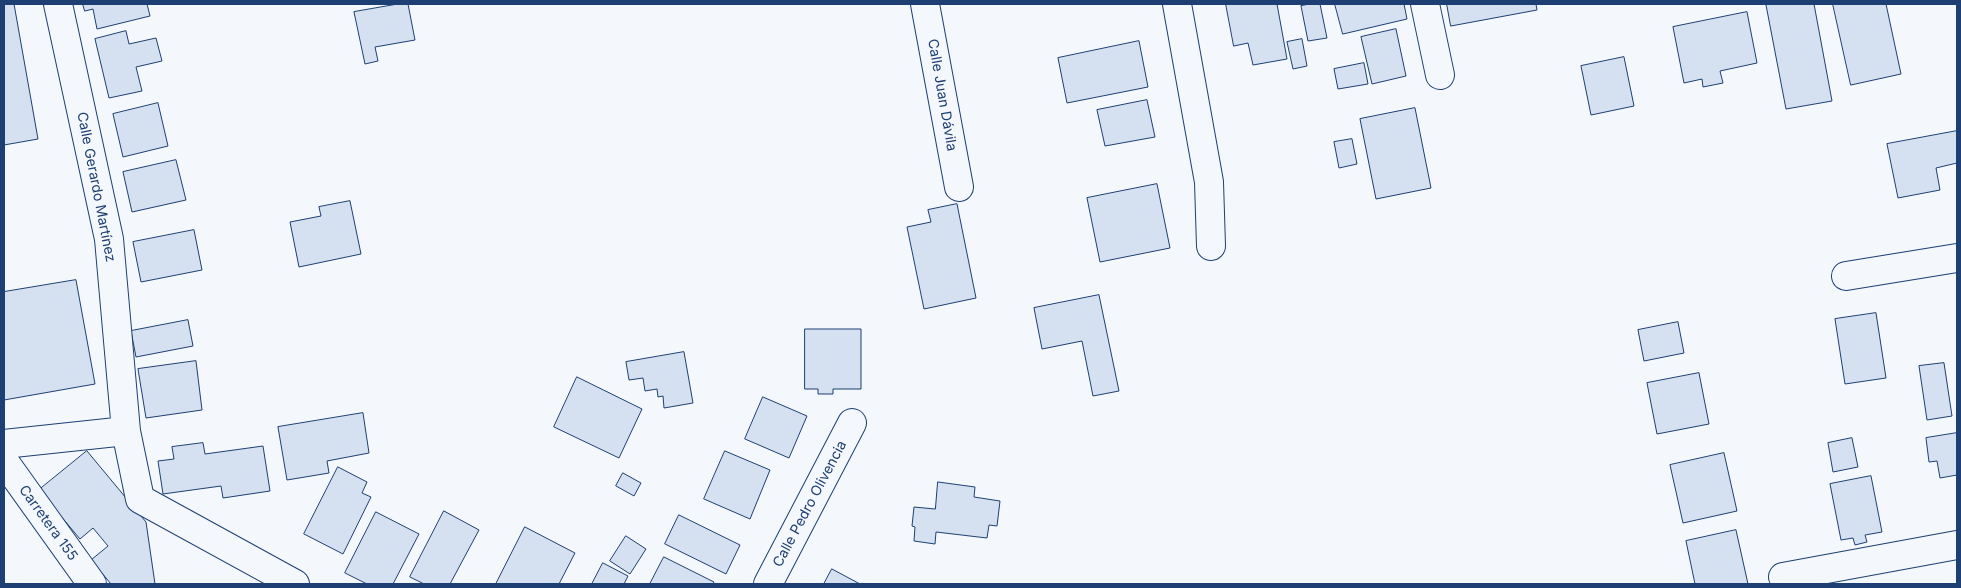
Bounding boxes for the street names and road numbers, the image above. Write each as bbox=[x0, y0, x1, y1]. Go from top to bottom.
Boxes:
street label: Calle Juan Dávila bbox=[924, 38, 960, 152]
street label: Calle Gerardo Martínez bbox=[73, 111, 119, 263]
street label: Calle Pedro Olivencia bbox=[770, 438, 850, 570]
street label: Carretera 155 bbox=[15, 482, 81, 564]

